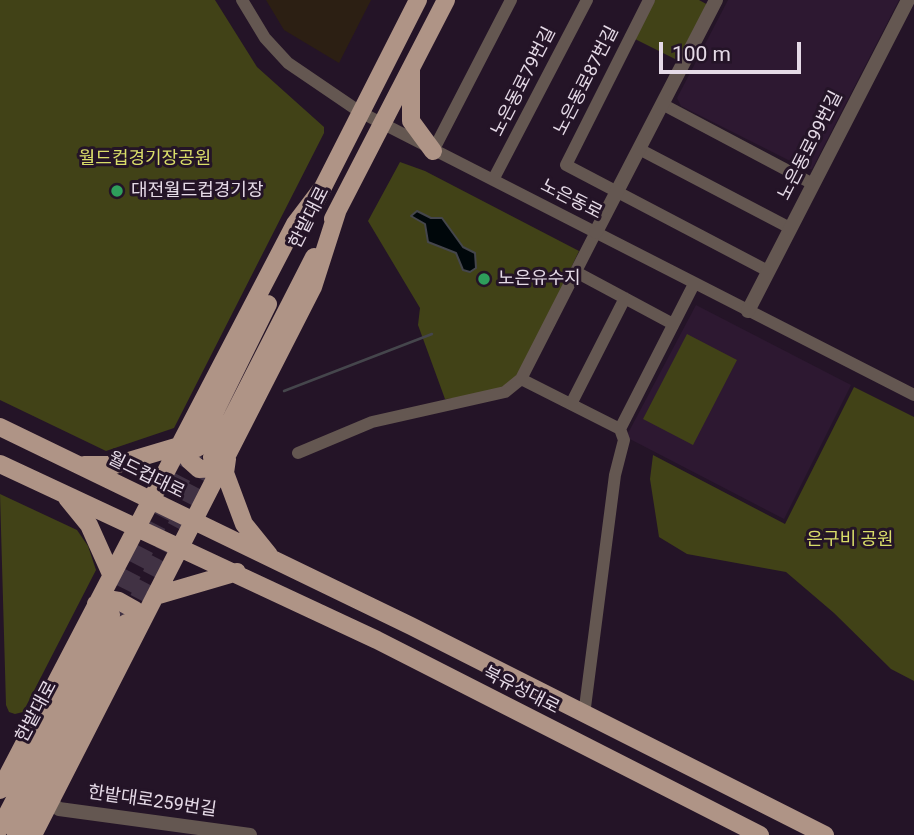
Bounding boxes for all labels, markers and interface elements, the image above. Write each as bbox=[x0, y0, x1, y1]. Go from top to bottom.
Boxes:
street label: 노은동로87번길 bbox=[550, 23, 624, 139]
street label: 노은동로79번길 bbox=[487, 24, 561, 140]
scale bar bbox=[662, 28, 804, 72]
text: 100 m bbox=[672, 42, 731, 66]
street label: 노은동로99번길 bbox=[774, 88, 848, 204]
park label: 월드컵경기장공원 bbox=[79, 148, 211, 170]
street label: 노은동로 bbox=[537, 175, 605, 225]
place label: 대전월드컵경기장 bbox=[131, 180, 263, 202]
marker: 대전월드컵경기장 bbox=[109, 183, 125, 199]
street label: 한밭대로 bbox=[285, 184, 335, 252]
place label: 노은유수지 bbox=[498, 268, 581, 290]
marker: 노은유수지 bbox=[476, 271, 492, 287]
street label: 월드컵대로 bbox=[104, 448, 188, 504]
park label: 은구비 공원 bbox=[806, 529, 894, 551]
street label: 북유성대로 bbox=[479, 663, 563, 719]
street label: 한밭대로 bbox=[12, 678, 62, 746]
street label: 한밭대로259번길 bbox=[86, 782, 218, 822]

